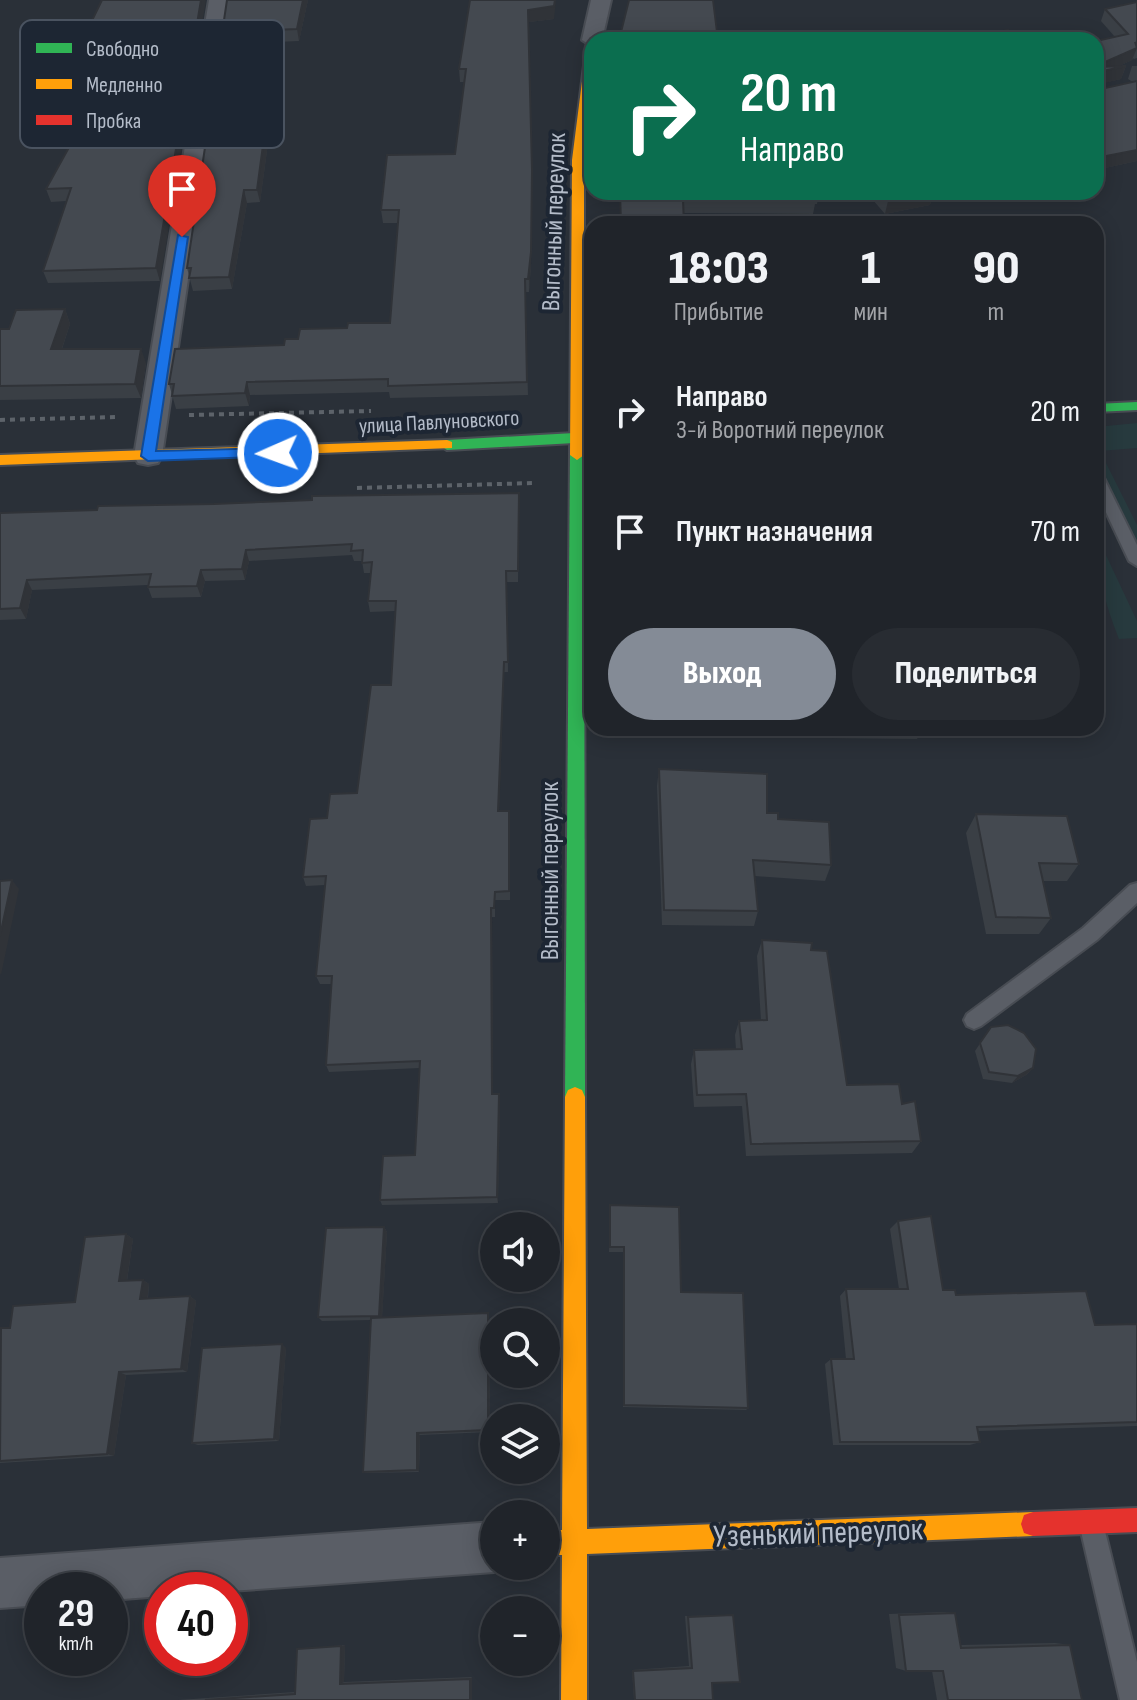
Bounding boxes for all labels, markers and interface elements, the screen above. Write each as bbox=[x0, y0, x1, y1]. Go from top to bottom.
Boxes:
legend bbox=[20, 20, 284, 148]
text: Свободно bbox=[86, 36, 159, 63]
text: 20 m bbox=[740, 61, 837, 128]
icon: right bbox=[608, 64, 712, 168]
text: Медленно bbox=[86, 72, 163, 99]
text: Пробка bbox=[86, 108, 141, 135]
text: Направо bbox=[740, 129, 844, 172]
street label: Выгонный переулок bbox=[536, 132, 573, 312]
pin bbox=[148, 155, 216, 237]
icon: arrive bbox=[160, 167, 204, 211]
text: 18:03 bbox=[669, 240, 769, 297]
text: 1 bbox=[861, 240, 881, 297]
text: 90 bbox=[972, 240, 1019, 297]
text: Прибытие bbox=[674, 297, 764, 328]
text: мин bbox=[853, 297, 888, 328]
text: m bbox=[988, 297, 1004, 328]
text: Направо bbox=[676, 379, 768, 415]
icon: right bbox=[608, 390, 652, 434]
text: 20 m bbox=[1030, 394, 1080, 430]
street label: улица Павлуновского bbox=[358, 405, 520, 440]
position arrow bbox=[236, 411, 320, 495]
text: 3-й Воротний переулок bbox=[676, 415, 884, 446]
icon: arrive bbox=[608, 510, 652, 554]
text: Пункт назначения bbox=[676, 514, 873, 550]
text: 70 m bbox=[1031, 514, 1080, 550]
button: Выход bbox=[608, 628, 836, 720]
button: Поделиться bbox=[852, 628, 1080, 720]
street label: Выгонный переулок bbox=[535, 782, 566, 960]
map controls bbox=[480, 1212, 560, 1676]
button: sound bbox=[480, 1212, 560, 1292]
button: search bbox=[480, 1308, 560, 1388]
button: layers bbox=[480, 1404, 560, 1484]
button: + bbox=[480, 1500, 560, 1580]
street label: Узенький переулок bbox=[713, 1510, 924, 1557]
speed limit sign: 40 bbox=[144, 1572, 248, 1676]
text: 29 bbox=[58, 1590, 94, 1638]
button: − bbox=[480, 1596, 560, 1676]
text: km/h bbox=[59, 1632, 93, 1656]

